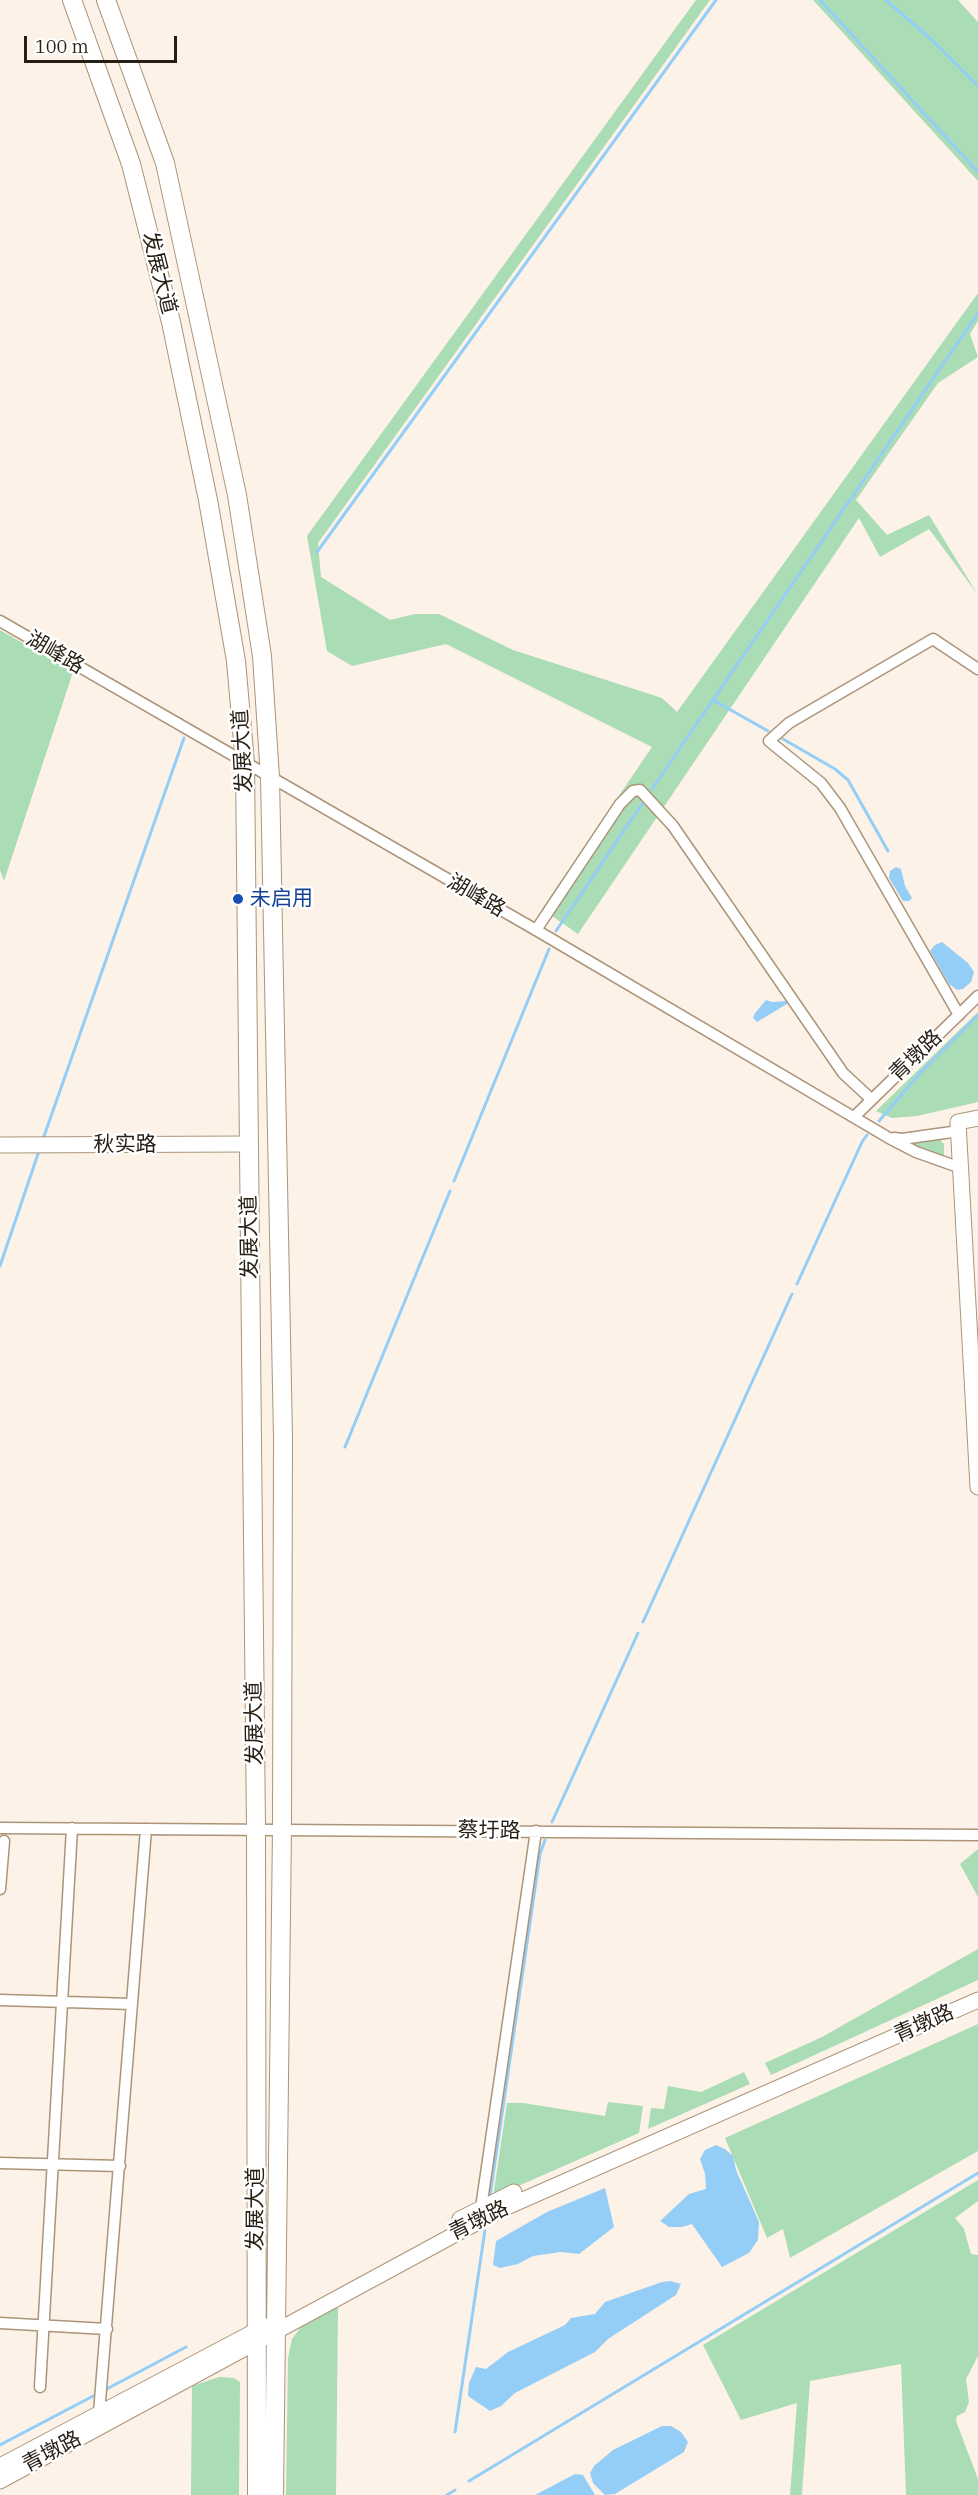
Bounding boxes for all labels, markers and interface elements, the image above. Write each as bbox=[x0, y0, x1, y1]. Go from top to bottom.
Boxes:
scale bar bbox=[27, 24, 180, 62]
text: 100 m bbox=[35, 35, 89, 58]
street label: 发展大道 bbox=[137, 229, 181, 317]
street label: 湖峰路 bbox=[21, 626, 89, 680]
street label: 发展大道 bbox=[228, 708, 258, 794]
street label: 湖峰路 bbox=[442, 869, 510, 923]
place label: 未启用 bbox=[250, 886, 313, 912]
marker: 未启用 bbox=[231, 892, 245, 906]
street label: 青墩路 bbox=[885, 1025, 947, 1087]
street label: 秋实路 bbox=[94, 1132, 156, 1158]
street label: 发展大道 bbox=[237, 1195, 263, 1279]
street label: 发展大道 bbox=[242, 1681, 268, 1765]
street label: 蔡圩路 bbox=[457, 1818, 521, 1844]
street label: 青墩路 bbox=[890, 2000, 958, 2048]
street label: 发展大道 bbox=[243, 2167, 269, 2251]
street label: 青墩路 bbox=[445, 2196, 513, 2246]
street label: 青墩路 bbox=[18, 2426, 86, 2478]

